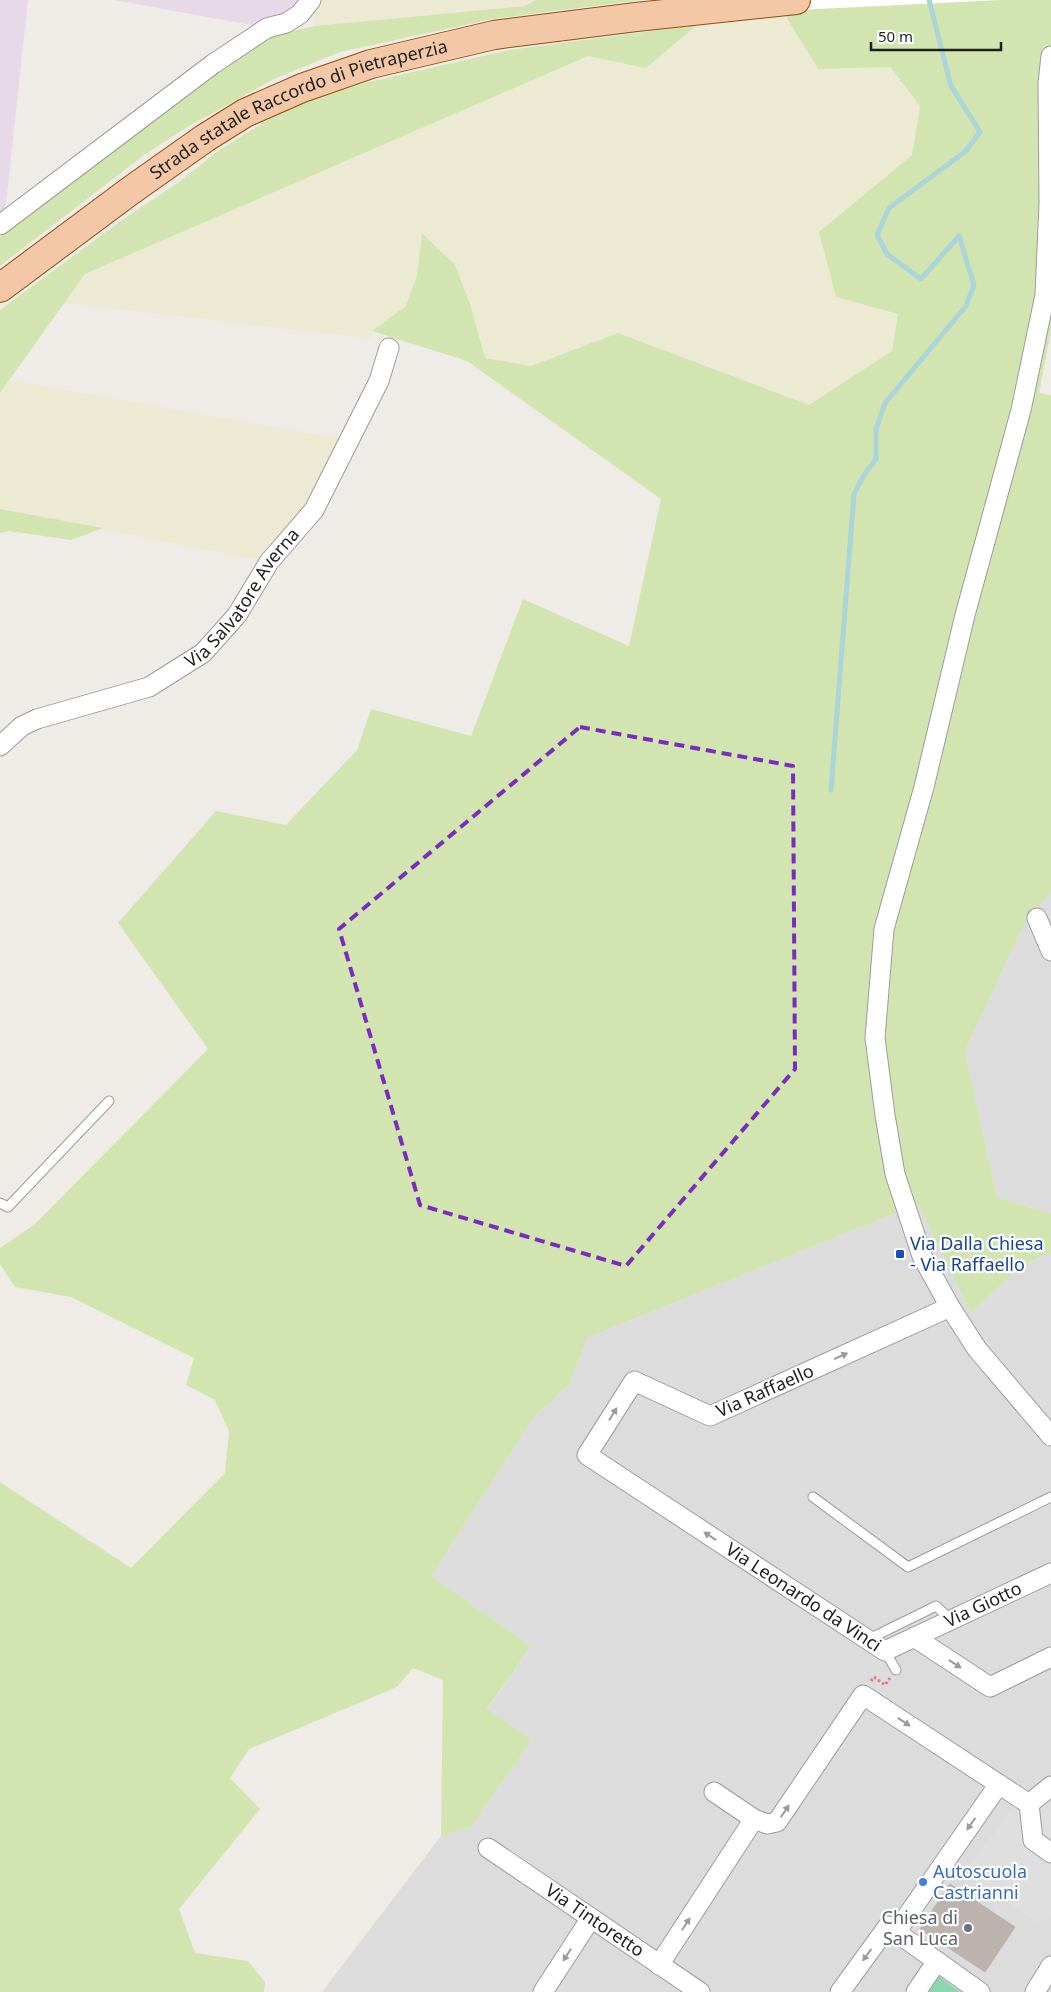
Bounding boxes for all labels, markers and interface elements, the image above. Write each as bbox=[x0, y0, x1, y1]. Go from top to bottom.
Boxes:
scale bar bbox=[871, 20, 1001, 52]
text: 50 m bbox=[878, 26, 913, 46]
street label: Strada statale Raccordo di Pietraperzia bbox=[144, 33, 450, 184]
street label: Via Salvatore Averna bbox=[180, 522, 304, 672]
place label: Via Dalla Chiesa - Via Raffaello bbox=[910, 1231, 1044, 1276]
marker: Via Dalla Chiesa - Via Raffaello bbox=[894, 1248, 906, 1260]
one-way arrow bbox=[834, 1352, 849, 1361]
street label: Via Raffaello bbox=[712, 1358, 817, 1422]
one-way arrow bbox=[608, 1407, 618, 1420]
one-way arrow bbox=[703, 1531, 717, 1541]
street label: Via Leonardo da Vinci bbox=[722, 1537, 886, 1656]
street label: Via Giotto bbox=[940, 1576, 1025, 1632]
one-way arrow bbox=[948, 1659, 962, 1669]
one-way arrow bbox=[897, 1717, 910, 1727]
one-way arrow bbox=[780, 1804, 789, 1818]
one-way arrow bbox=[966, 1817, 976, 1831]
place label: Autoscuola Castrianni bbox=[933, 1859, 1027, 1904]
marker: Autoscuola Castrianni bbox=[917, 1876, 929, 1888]
street label: Via Tintoretto bbox=[541, 1878, 649, 1962]
place label: Chiesa di San Luca bbox=[882, 1905, 958, 1950]
one-way arrow bbox=[681, 1917, 691, 1930]
marker: Chiesa di San Luca bbox=[962, 1922, 974, 1934]
one-way arrow bbox=[562, 1948, 572, 1962]
one-way arrow bbox=[861, 1948, 872, 1961]

